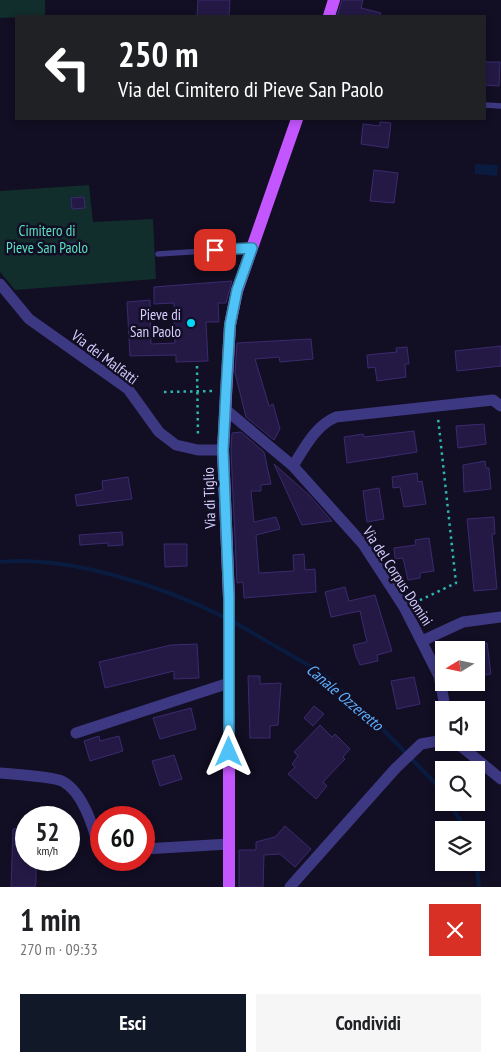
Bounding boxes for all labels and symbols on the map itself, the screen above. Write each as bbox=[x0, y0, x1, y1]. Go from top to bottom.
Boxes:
park label: Cimitero di Pieve San Paolo bbox=[6, 221, 88, 257]
pin bbox=[194, 229, 236, 271]
place label: Pieve di San Paolo bbox=[130, 305, 181, 341]
marker: Pieve di San Paolo bbox=[185, 317, 197, 329]
street label: Via dei Malfatti bbox=[67, 325, 142, 388]
street label: Via di Tiglio bbox=[198, 467, 220, 530]
street label: Via del Corpus Domini bbox=[358, 522, 437, 629]
north arrow bbox=[435, 641, 485, 691]
water label: Canale Ozzeretto bbox=[303, 659, 388, 735]
position arrow bbox=[202, 725, 254, 777]
speed limit sign: 60 bbox=[90, 806, 155, 871]

